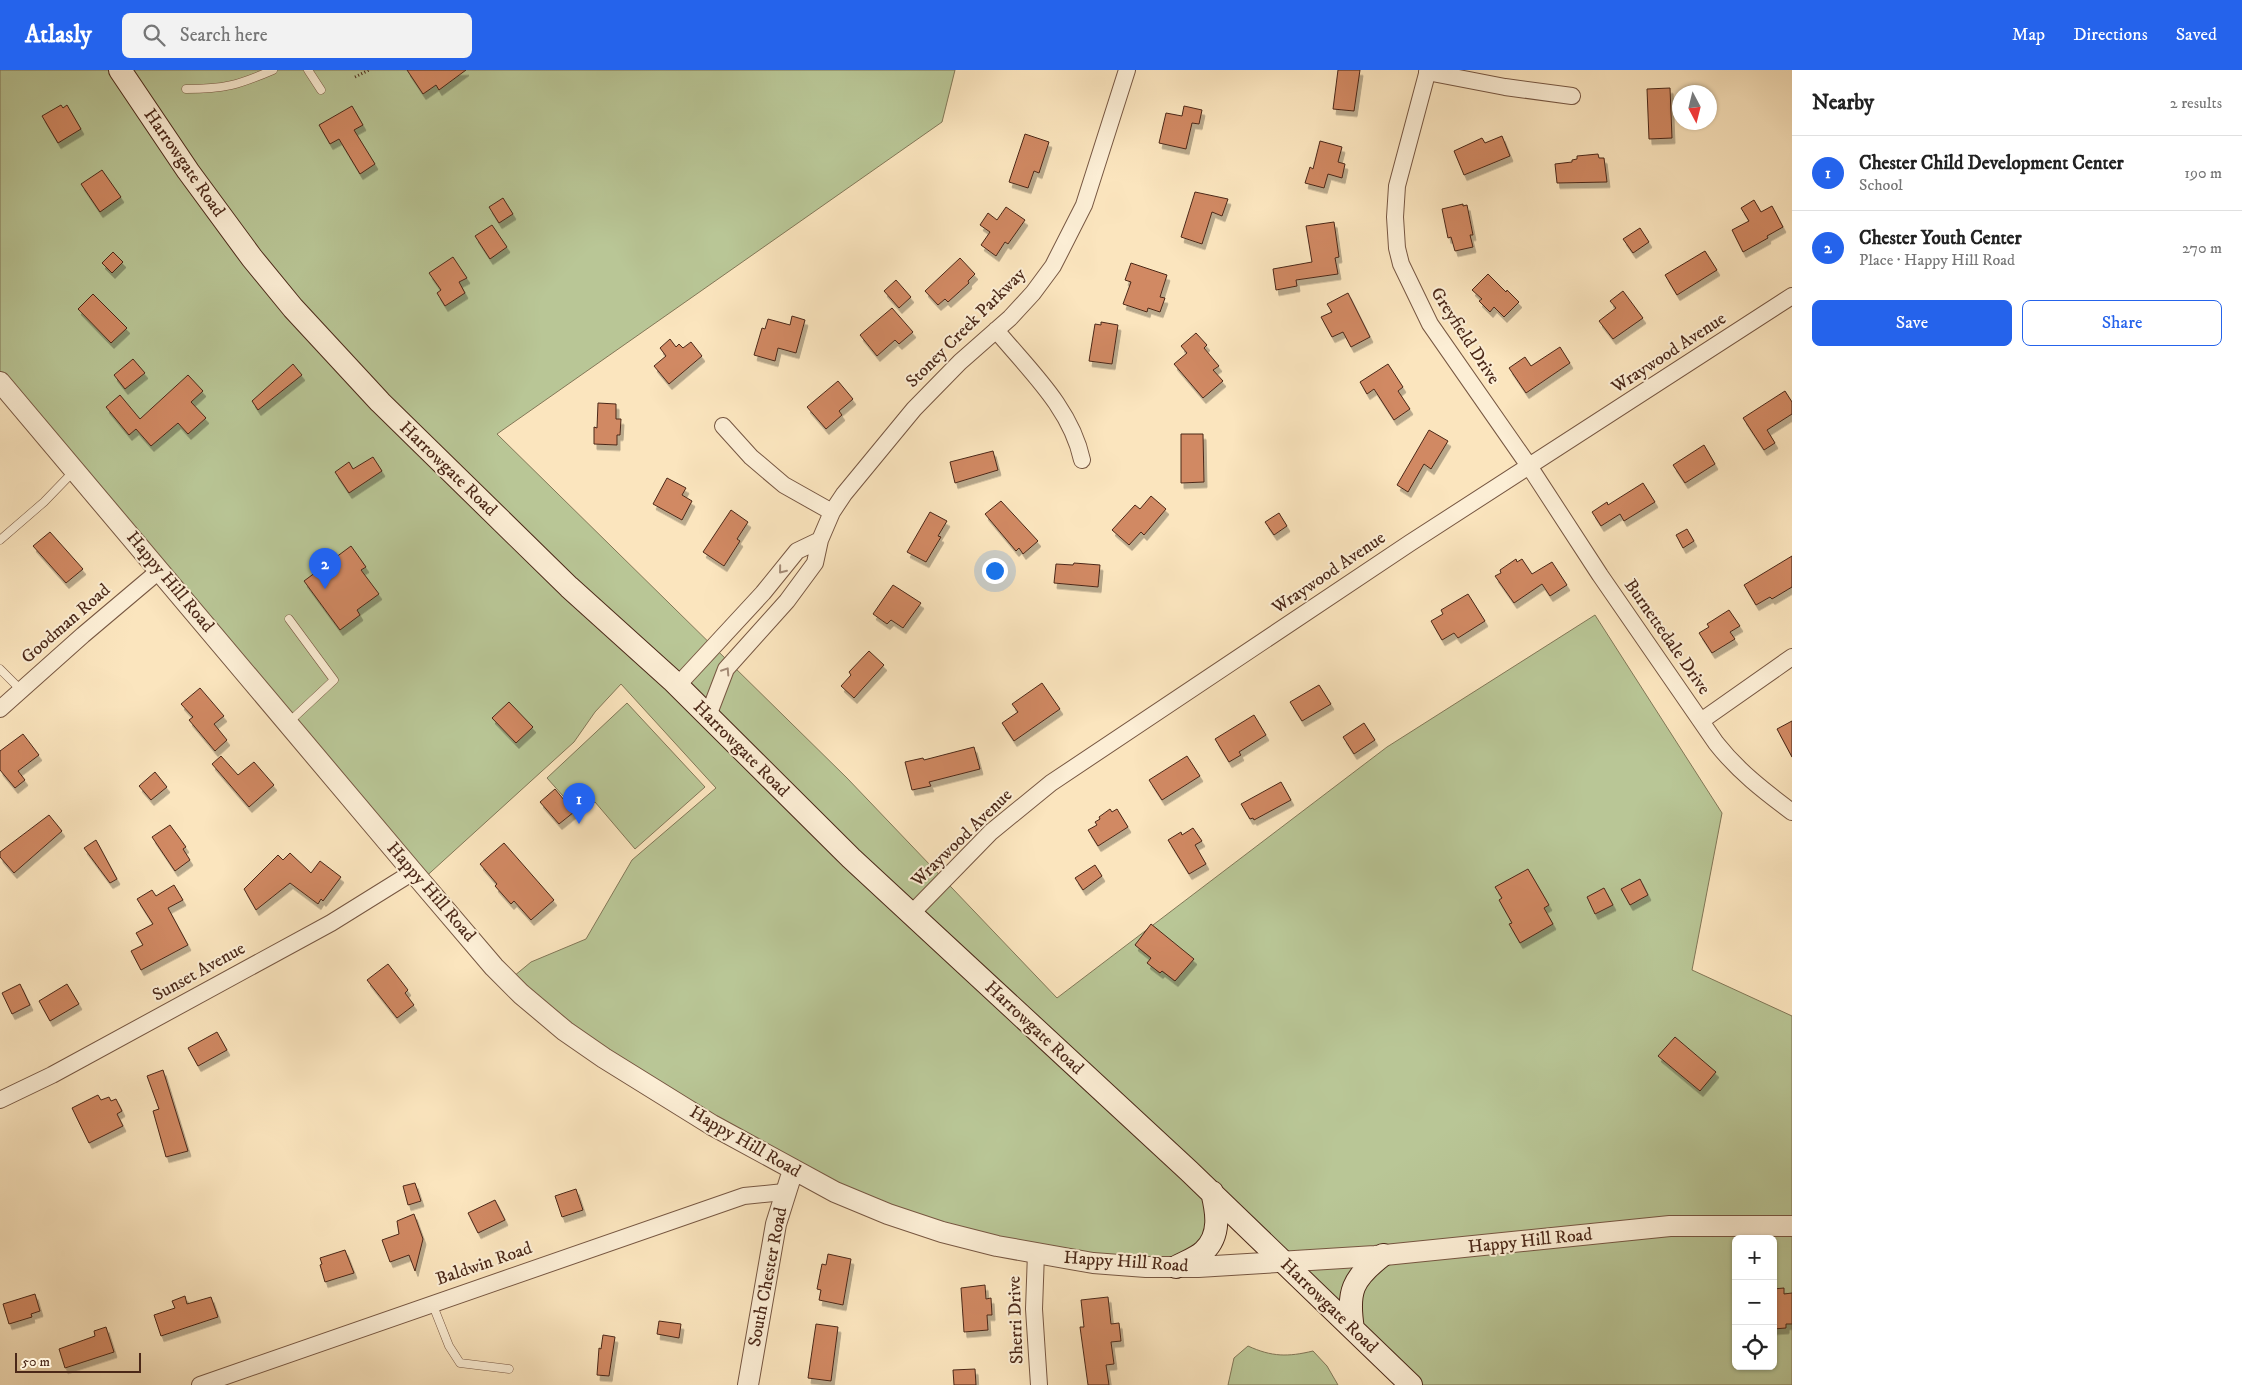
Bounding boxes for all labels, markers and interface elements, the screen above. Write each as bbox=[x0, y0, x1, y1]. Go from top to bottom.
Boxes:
search box bbox=[122, 13, 472, 58]
text: Atlasly bbox=[25, 20, 92, 50]
icon: search bbox=[140, 21, 168, 49]
text: Search here bbox=[180, 24, 268, 47]
text: Map bbox=[2012, 24, 2045, 46]
text: Directions bbox=[2073, 24, 2148, 46]
text: Saved bbox=[2176, 24, 2217, 46]
north arrow bbox=[1672, 85, 1717, 130]
text: Nearby bbox=[1812, 90, 1874, 116]
text: 2 results bbox=[2170, 93, 2222, 113]
street label: Harrowgate Road bbox=[139, 105, 229, 221]
text: Chester Child Development Center bbox=[1859, 152, 2124, 175]
text: 1 bbox=[1825, 163, 1831, 183]
text: 190 m bbox=[2184, 163, 2222, 183]
text: School bbox=[1859, 175, 1903, 195]
text: Chester Youth Center bbox=[1859, 227, 2022, 250]
text: 2 bbox=[1824, 238, 1832, 258]
text: 270 m bbox=[2182, 238, 2222, 258]
text: Place · Happy Hill Road bbox=[1859, 250, 2015, 270]
street label: Stoney Creek Parkway bbox=[901, 263, 1031, 393]
street label: Greyfield Drive bbox=[1425, 283, 1505, 389]
button: Save bbox=[1812, 300, 2012, 346]
button: Share bbox=[2022, 300, 2222, 346]
street label: Wraywood Avenue bbox=[1607, 308, 1730, 399]
street label: Harrowgate Road bbox=[395, 417, 501, 521]
street label: Happy Hill Road bbox=[121, 527, 219, 637]
street label: Wraywood Avenue bbox=[1267, 527, 1390, 620]
pin: 2 bbox=[309, 548, 341, 589]
your location bbox=[982, 558, 1008, 584]
one-way arrow bbox=[779, 564, 788, 573]
street label: Burnettedale Drive bbox=[1619, 575, 1715, 699]
street label: Goodman Road bbox=[17, 579, 115, 669]
one-way arrow bbox=[720, 667, 729, 677]
street label: Harrowgate Road bbox=[688, 696, 794, 802]
pin: 1 bbox=[563, 783, 595, 824]
street label: Wraywood Avenue bbox=[906, 784, 1017, 892]
street label: Happy Hill Road bbox=[382, 838, 480, 946]
street label: Sunset Avenue bbox=[149, 938, 249, 1006]
street label: Harrowgate Road bbox=[980, 977, 1088, 1079]
street label: Happy Hill Road bbox=[685, 1101, 805, 1183]
street label: South Chester Road bbox=[744, 1205, 792, 1349]
street label: Happy Hill Road bbox=[1467, 1224, 1593, 1258]
map controls bbox=[1732, 1235, 1777, 1370]
button: + bbox=[1732, 1235, 1777, 1280]
street label: Baldwin Road bbox=[433, 1237, 535, 1291]
street label: Happy Hill Road bbox=[1063, 1247, 1189, 1277]
street label: Harrowgate Road bbox=[1276, 1254, 1382, 1358]
street label: Sherri Drive bbox=[1003, 1276, 1029, 1364]
button: − bbox=[1732, 1280, 1777, 1325]
button: locate bbox=[1732, 1325, 1777, 1370]
scale bar bbox=[15, 1350, 141, 1373]
text: 50 m bbox=[22, 1353, 50, 1371]

